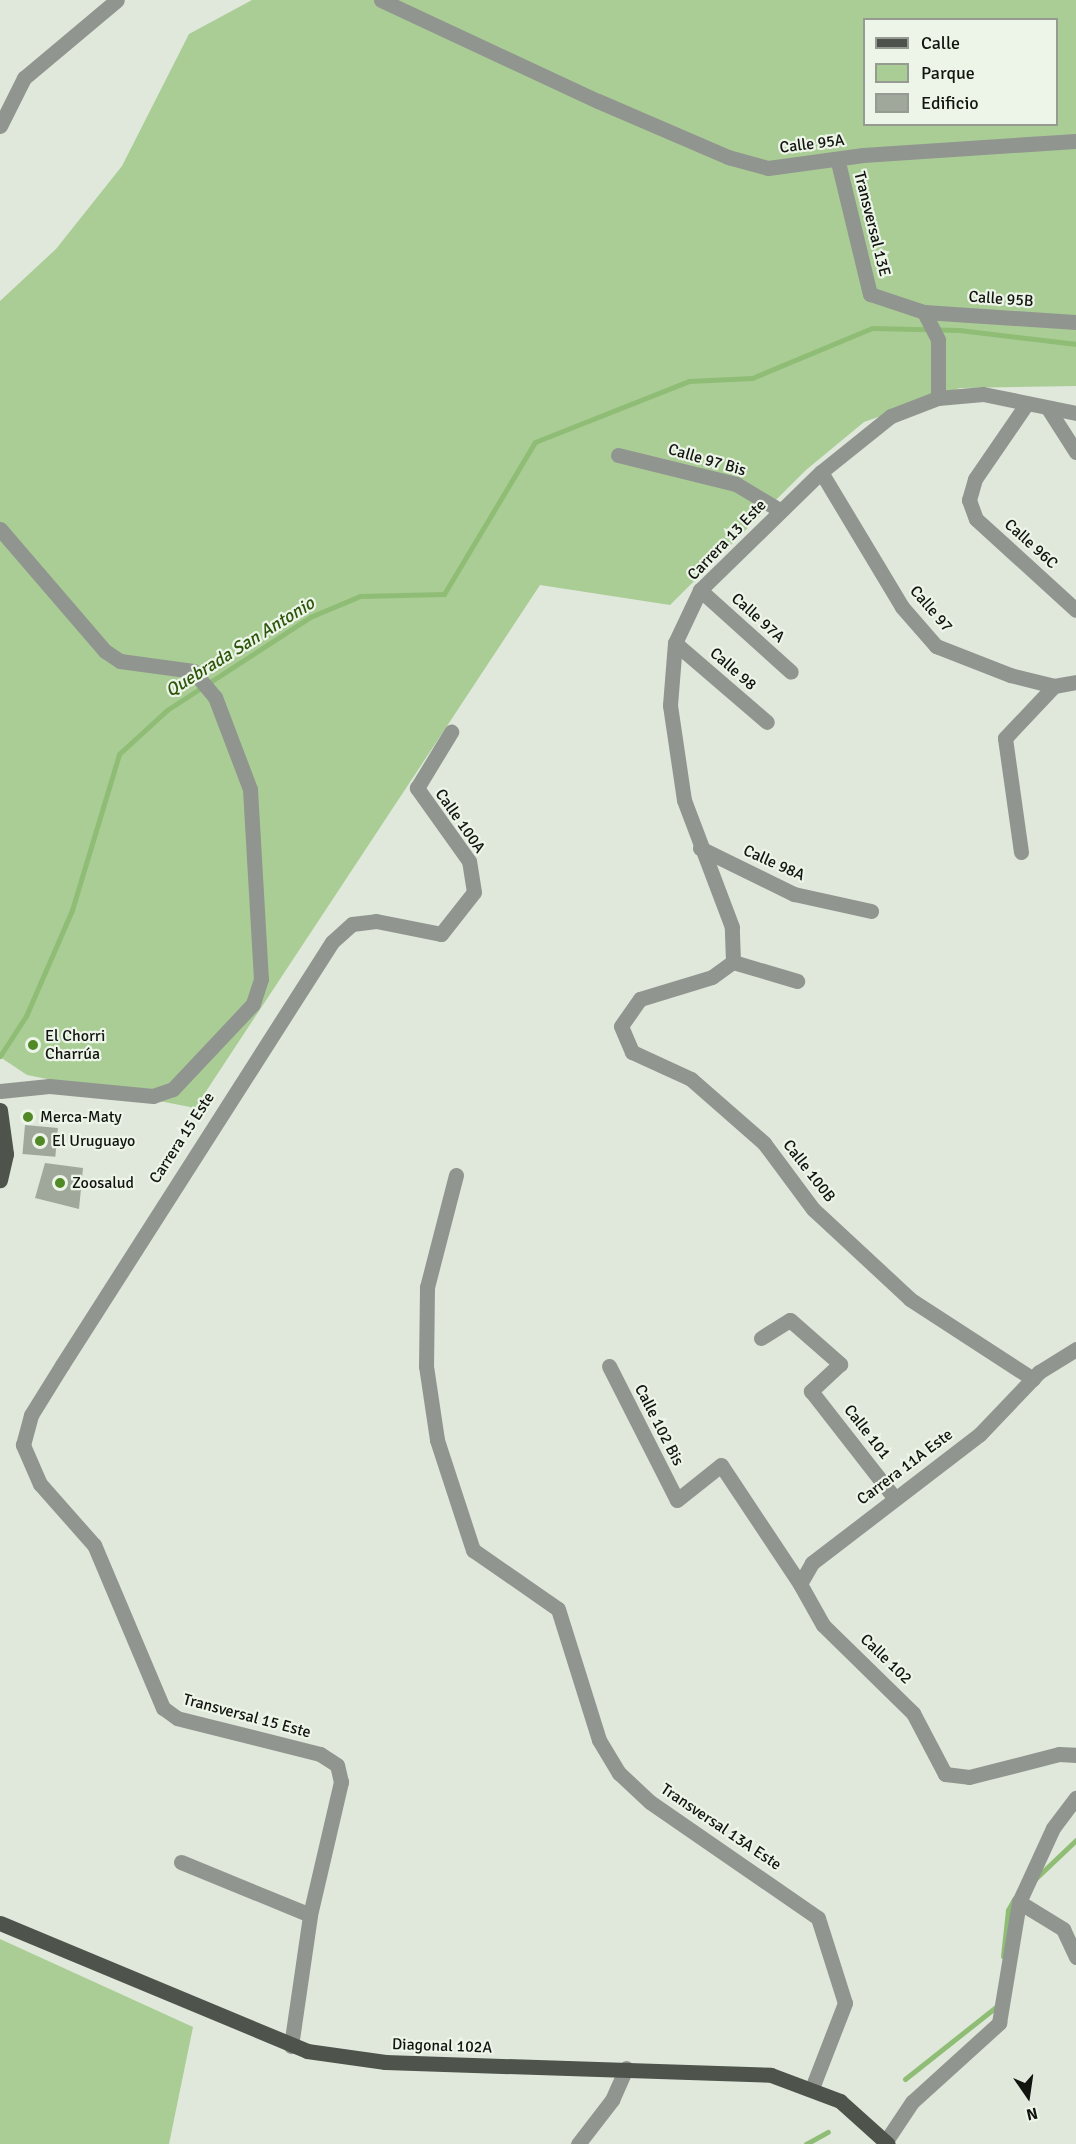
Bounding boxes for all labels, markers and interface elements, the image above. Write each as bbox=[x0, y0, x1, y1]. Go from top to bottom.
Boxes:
legend bbox=[863, 18, 1058, 126]
text: Calle bbox=[921, 32, 960, 54]
text: Parque bbox=[921, 62, 975, 84]
text: Edificio bbox=[921, 92, 979, 114]
street label: Calle 95A bbox=[778, 130, 846, 158]
street label: Transversal 13E bbox=[850, 170, 894, 278]
street label: Calle 95B bbox=[968, 287, 1034, 311]
street label: Calle 97 Bis bbox=[666, 440, 748, 480]
street label: Carrera 13 Este bbox=[684, 496, 770, 584]
street label: Calle 96C bbox=[1000, 515, 1062, 573]
street label: Calle 97 bbox=[906, 582, 956, 636]
street label: Calle 97A bbox=[727, 589, 789, 647]
water label: Quebrada San Antonio bbox=[162, 592, 318, 702]
street label: Calle 98 bbox=[706, 644, 760, 694]
street label: Calle 100A bbox=[431, 785, 489, 857]
street label: Calle 98A bbox=[740, 841, 808, 885]
place label: El Chorri Charrúa bbox=[45, 1026, 105, 1064]
marker: El Chorri Charrúa bbox=[26, 1038, 40, 1052]
street label: Carrera 15 Este bbox=[145, 1089, 219, 1187]
place label: Merca-Maty bbox=[40, 1107, 122, 1127]
marker: Merca-Maty bbox=[21, 1110, 35, 1124]
place label: El Uruguayo bbox=[52, 1131, 135, 1151]
marker: El Uruguayo bbox=[33, 1134, 47, 1148]
street label: Calle 100B bbox=[779, 1136, 839, 1206]
place label: Zoosalud bbox=[72, 1173, 134, 1193]
marker: Zoosalud bbox=[53, 1176, 67, 1190]
street label: Calle 102 Bis bbox=[630, 1381, 688, 1469]
street label: Calle 101 bbox=[840, 1401, 894, 1463]
street label: Carrera 11A Este bbox=[853, 1425, 957, 1509]
street label: Calle 102 bbox=[856, 1630, 916, 1688]
street label: Transversal 15 Este bbox=[181, 1690, 313, 1742]
street label: Transversal 13A Este bbox=[657, 1780, 785, 1874]
street label: Diagonal 102A bbox=[392, 2035, 492, 2057]
north arrow bbox=[998, 2066, 1058, 2126]
text: N bbox=[1024, 2103, 1040, 2125]

